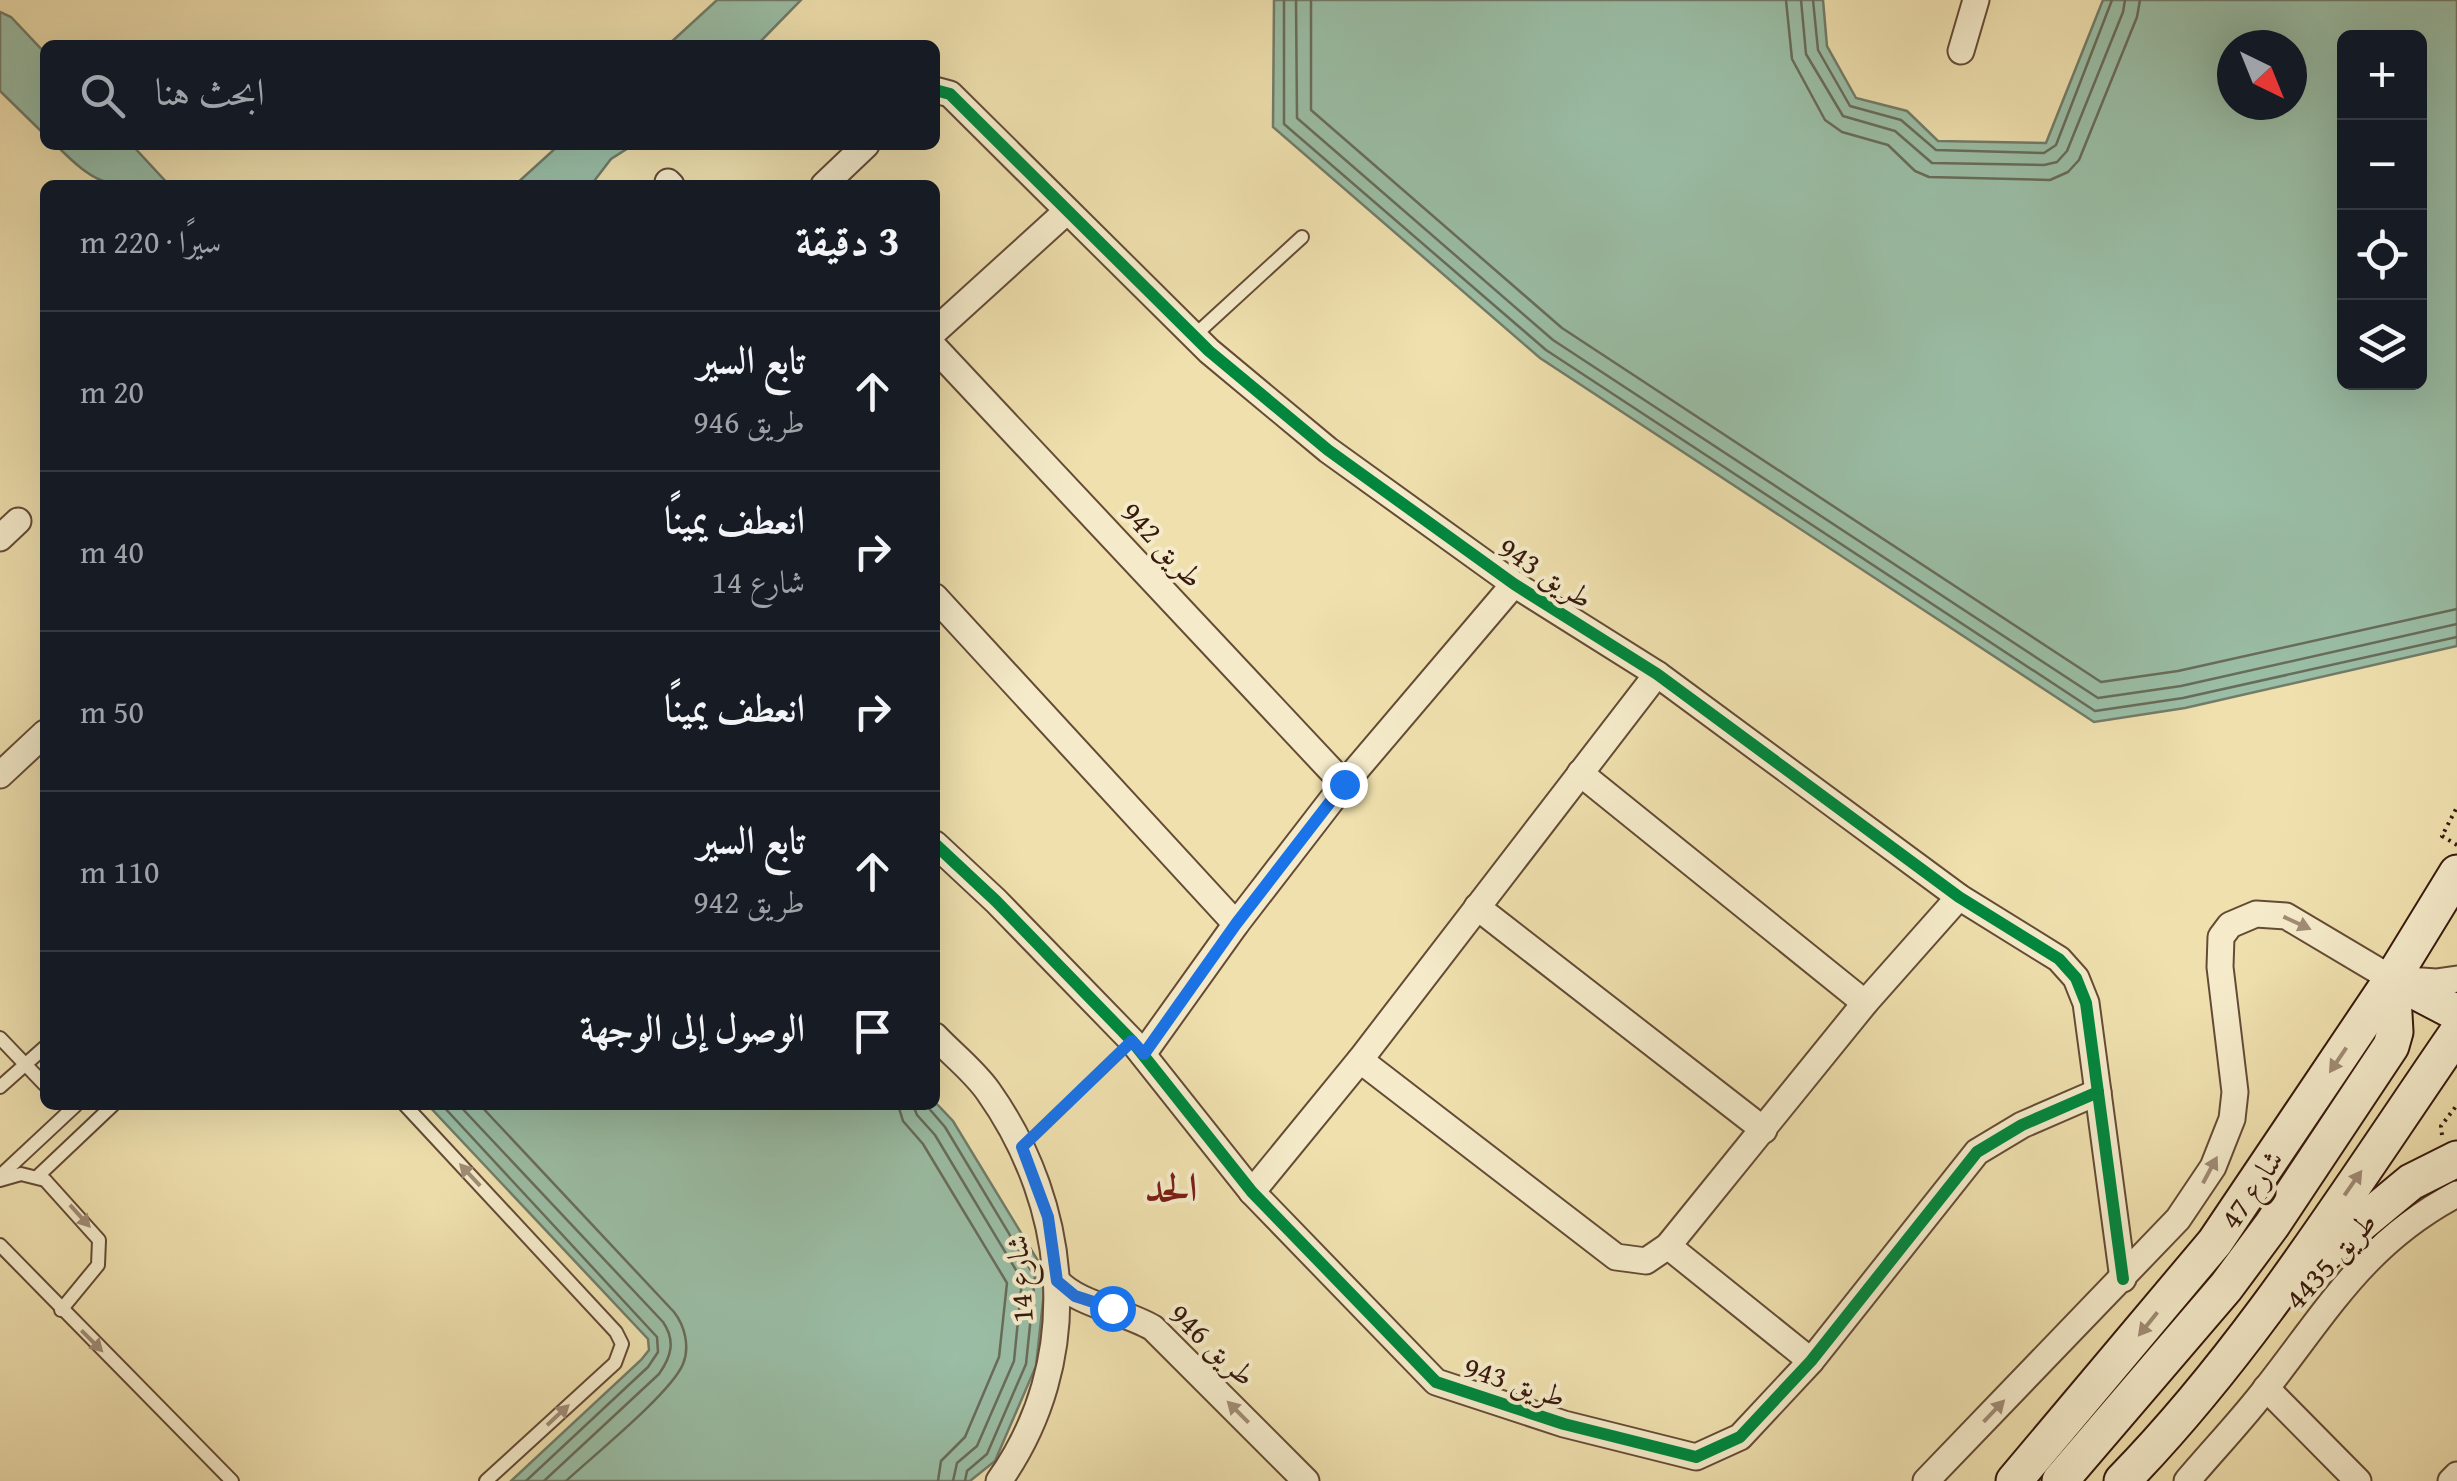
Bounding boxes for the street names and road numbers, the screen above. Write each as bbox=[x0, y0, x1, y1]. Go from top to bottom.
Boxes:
street label: طريق 942 bbox=[1111, 491, 1215, 597]
street label: طريق 943 bbox=[1490, 525, 1602, 619]
street label: شارع 47 bbox=[2208, 1140, 2297, 1240]
street label: طريق 4435 bbox=[2274, 1201, 2386, 1319]
street label: شارع 14 bbox=[994, 1234, 1048, 1324]
street label: طريق 946 bbox=[1160, 1292, 1266, 1396]
street label: طريق 943 bbox=[1458, 1344, 1572, 1418]

